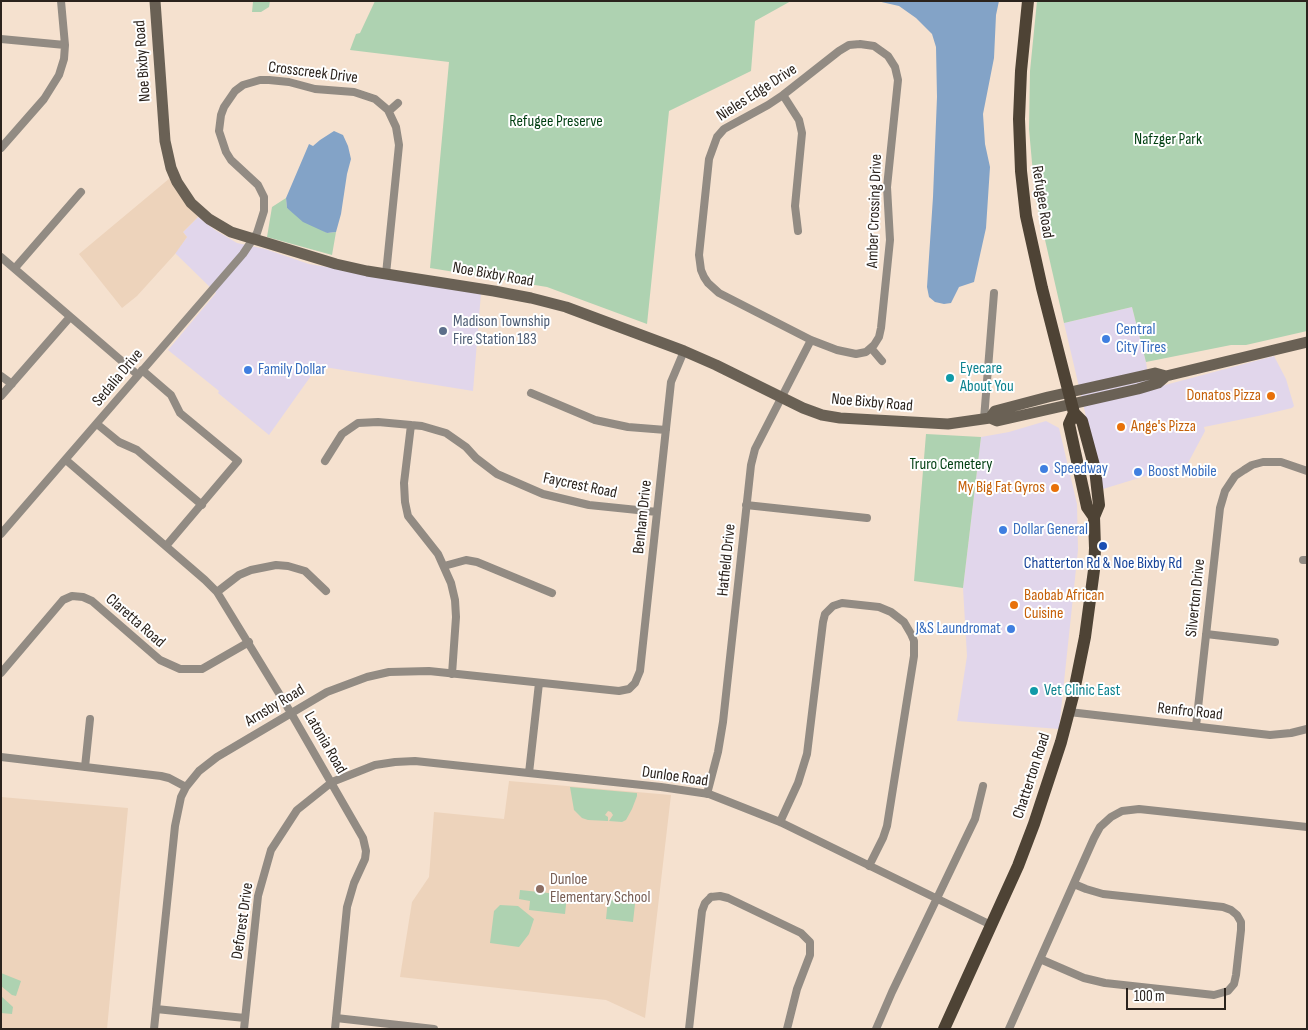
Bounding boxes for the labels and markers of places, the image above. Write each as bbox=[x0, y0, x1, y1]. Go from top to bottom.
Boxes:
place label: Madison Township Fire Station 183 bbox=[453, 312, 550, 350]
place label: Central City Tires bbox=[1116, 320, 1166, 358]
marker: Madison Township Fire Station 183 bbox=[437, 325, 449, 337]
marker: Central City Tires bbox=[1100, 333, 1112, 345]
place label: Eyecare About You bbox=[960, 359, 1014, 397]
place label: Family Dollar bbox=[258, 360, 326, 380]
marker: Family Dollar bbox=[242, 364, 254, 376]
marker: Eyecare About You bbox=[944, 372, 956, 384]
place label: Donatos Pizza bbox=[1186, 386, 1261, 406]
marker: Donatos Pizza bbox=[1265, 390, 1277, 402]
place label: Ange's Pizza bbox=[1131, 417, 1196, 437]
marker: Ange's Pizza bbox=[1115, 421, 1127, 433]
place label: Speedway bbox=[1054, 459, 1108, 479]
place label: Boost Mobile bbox=[1148, 462, 1217, 482]
marker: Speedway bbox=[1038, 463, 1050, 475]
marker: Boost Mobile bbox=[1132, 466, 1144, 478]
place label: My Big Fat Gyros bbox=[958, 478, 1045, 498]
marker: My Big Fat Gyros bbox=[1049, 482, 1061, 494]
place label: Dollar General bbox=[1013, 520, 1088, 540]
marker: Dollar General bbox=[997, 524, 1009, 536]
marker: Chatterton Rd & Noe Bixby Rd bbox=[1097, 540, 1109, 552]
place label: Chatterton Rd & Noe Bixby Rd bbox=[1024, 554, 1182, 574]
place label: Baobab African Cuisine bbox=[1024, 586, 1104, 624]
marker: Baobab African Cuisine bbox=[1008, 599, 1020, 611]
place label: J&S Laundromat bbox=[916, 619, 1001, 639]
marker: J&S Laundromat bbox=[1005, 623, 1017, 635]
place label: Vet Clinic East bbox=[1044, 681, 1120, 701]
marker: Vet Clinic East bbox=[1028, 685, 1040, 697]
place label: Dunloe Elementary School bbox=[550, 870, 650, 908]
marker: Dunloe Elementary School bbox=[534, 883, 546, 895]

